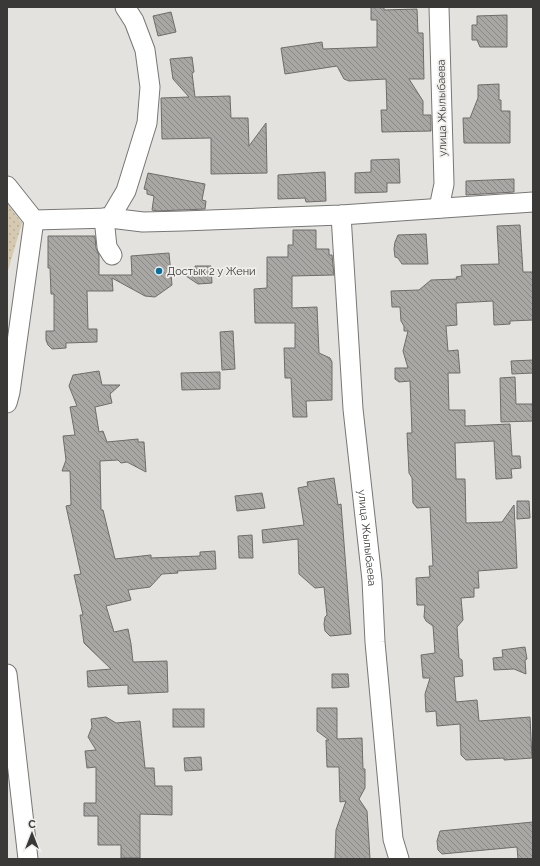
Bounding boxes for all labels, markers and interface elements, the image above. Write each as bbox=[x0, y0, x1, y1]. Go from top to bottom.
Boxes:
street label: улица Жылыбаева bbox=[435, 59, 449, 157]
place label: Достык 2 у Жени bbox=[167, 265, 256, 278]
marker: Достык 2 у Жени bbox=[154, 266, 164, 276]
street label: улица Жылыбаева bbox=[355, 489, 379, 586]
north arrow bbox=[12, 814, 52, 854]
text: С bbox=[28, 818, 36, 831]

